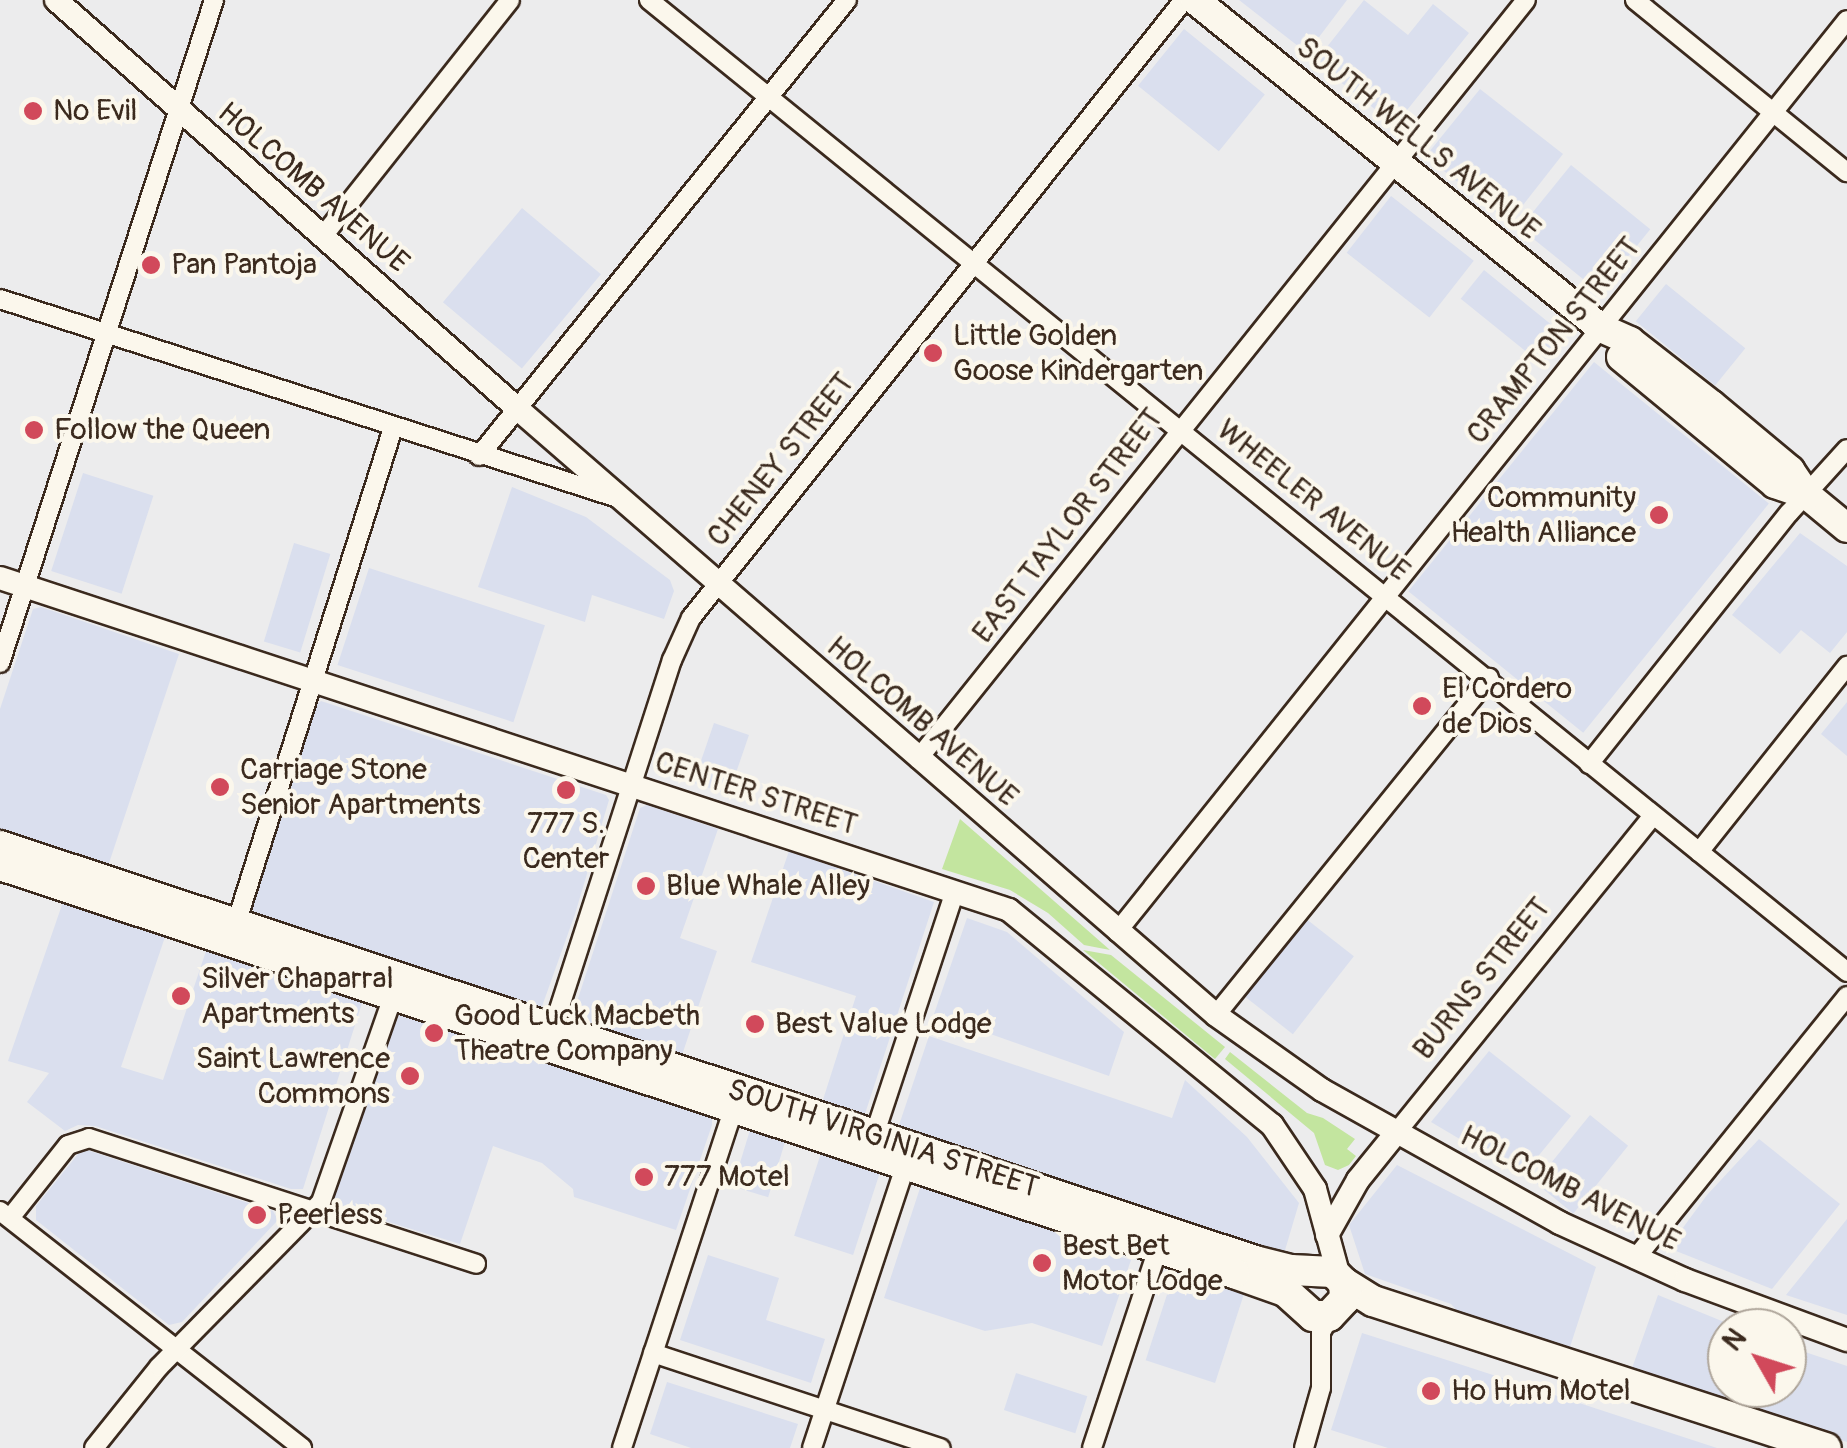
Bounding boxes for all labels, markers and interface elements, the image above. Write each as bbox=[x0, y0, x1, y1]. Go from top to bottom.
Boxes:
street label: SOUTH WELLS AVENUE bbox=[1289, 30, 1547, 248]
place label: No Evil bbox=[53, 93, 137, 129]
street label: HOLCOMB AVENUE bbox=[210, 95, 416, 281]
marker: No Evil bbox=[22, 100, 44, 122]
street label: CRAMPTON STREET bbox=[1460, 230, 1648, 452]
place label: Pan Pantoja bbox=[171, 247, 317, 283]
marker: Pan Pantoja bbox=[140, 254, 162, 276]
place label: Little Golden Goose Kindergarten bbox=[953, 318, 1203, 388]
marker: Little Golden Goose Kindergarten bbox=[922, 342, 944, 364]
street label: CHENEY STREET bbox=[700, 366, 862, 554]
street label: EAST TAYLOR STREET bbox=[965, 402, 1171, 650]
place label: Follow the Queen bbox=[54, 412, 270, 448]
street label: WHEELER AVENUE bbox=[1209, 412, 1417, 590]
marker: Follow the Queen bbox=[23, 419, 45, 441]
place label: Community Health Alliance bbox=[1451, 480, 1636, 550]
marker: Community Health Alliance bbox=[1646, 502, 1672, 528]
street label: HOLCOMB AVENUE bbox=[819, 629, 1025, 815]
place label: El Cordero de Dios bbox=[1442, 671, 1572, 742]
marker: El Cordero de Dios bbox=[1411, 695, 1433, 717]
street label: CENTER STREET bbox=[650, 744, 862, 844]
place label: Carriage Stone Senior Apartments bbox=[240, 752, 481, 822]
marker: Carriage Stone Senior Apartments bbox=[209, 776, 231, 798]
marker: 777 S. Center bbox=[555, 779, 577, 801]
place label: 777 S. Center bbox=[523, 806, 609, 876]
place label: Blue Whale Alley bbox=[666, 868, 870, 904]
marker: Blue Whale Alley bbox=[635, 875, 657, 897]
street label: BURNS STREET bbox=[1406, 891, 1558, 1067]
place label: Silver Chaparral Apartments bbox=[201, 961, 394, 1032]
marker: Silver Chaparral Apartments bbox=[170, 985, 192, 1007]
place label: Good Luck Macbeth Theatre Company bbox=[454, 998, 700, 1068]
place label: Best Value Lodge bbox=[775, 1006, 992, 1042]
marker: Best Value Lodge bbox=[744, 1013, 766, 1035]
marker: Good Luck Macbeth Theatre Company bbox=[423, 1022, 445, 1044]
place label: Saint Lawrence Commons bbox=[196, 1041, 390, 1112]
marker: Saint Lawrence Commons bbox=[399, 1065, 421, 1087]
street label: SOUTH VIRGINIA STREET bbox=[723, 1072, 1043, 1206]
street label: HOLCOMB AVENUE bbox=[1454, 1118, 1686, 1260]
place label: 777 Motel bbox=[664, 1159, 790, 1195]
marker: 777 Motel bbox=[633, 1166, 655, 1188]
place label: Peerless bbox=[277, 1197, 383, 1233]
marker: Peerless bbox=[246, 1204, 268, 1226]
place label: Best Bet Motor Lodge bbox=[1062, 1228, 1223, 1298]
marker: Best Bet Motor Lodge bbox=[1031, 1252, 1053, 1274]
north arrow bbox=[1707, 1308, 1807, 1408]
text: N bbox=[1715, 1322, 1754, 1358]
place label: Ho Hum Motel bbox=[1451, 1373, 1631, 1409]
marker: Ho Hum Motel bbox=[1420, 1380, 1442, 1402]

